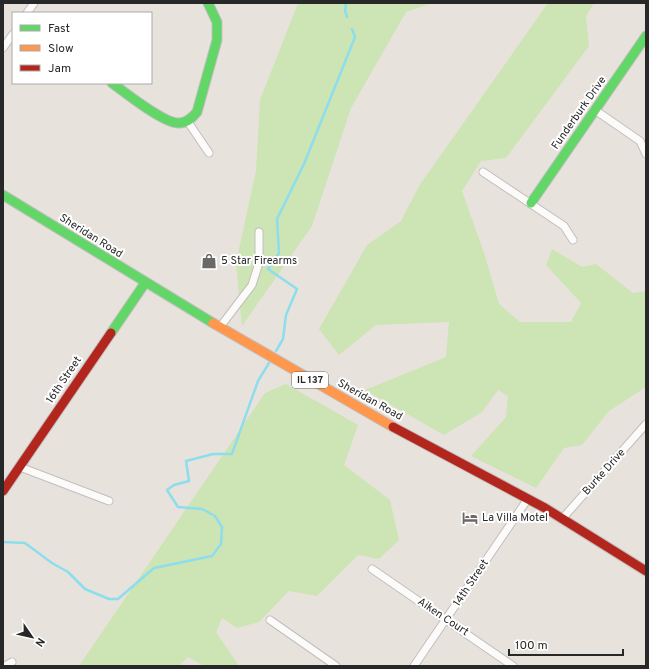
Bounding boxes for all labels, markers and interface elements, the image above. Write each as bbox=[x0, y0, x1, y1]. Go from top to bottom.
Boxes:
legend bbox=[12, 12, 152, 84]
text: Fast bbox=[48, 21, 70, 37]
text: Slow bbox=[48, 41, 74, 57]
text: Jam bbox=[48, 61, 71, 77]
street label: Funderburk Drive bbox=[549, 74, 609, 152]
street label: Sheridan Road bbox=[57, 211, 125, 261]
shop icon: 5 Star Firearms bbox=[200, 252, 218, 270]
place label: 5 Star Firearms bbox=[221, 254, 297, 268]
street label: 16th Street bbox=[43, 354, 85, 406]
road number: IL 137 bbox=[292, 372, 328, 388]
street label: Sheridan Road bbox=[335, 376, 405, 424]
street label: Burke Drive bbox=[579, 446, 629, 498]
hotel icon: La Villa Motel bbox=[461, 509, 479, 527]
place label: La Villa Motel bbox=[482, 511, 548, 525]
street label: 14th Street bbox=[450, 557, 492, 609]
street label: Aiken Court bbox=[415, 595, 471, 639]
north arrow bbox=[12, 617, 52, 657]
scale bar bbox=[509, 631, 623, 657]
text: N bbox=[31, 635, 47, 649]
text: 100 m bbox=[515, 638, 548, 654]

